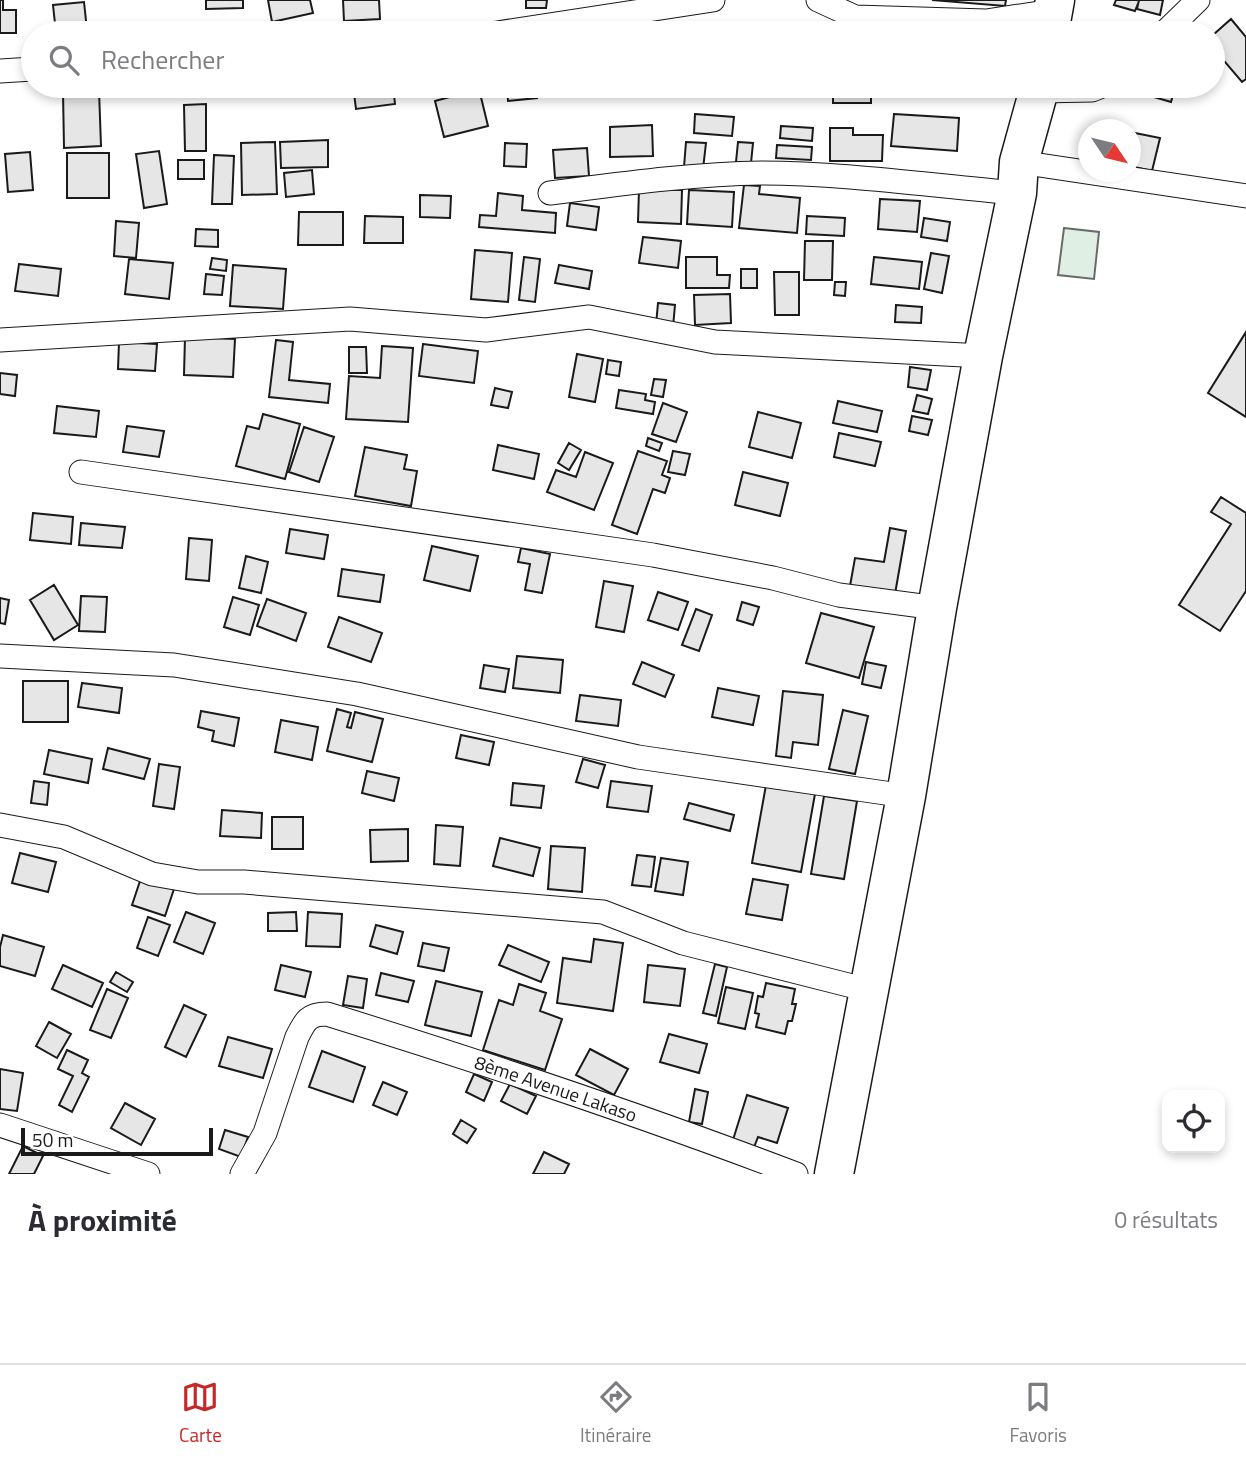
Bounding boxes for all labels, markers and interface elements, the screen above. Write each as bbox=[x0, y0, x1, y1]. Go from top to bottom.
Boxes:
search box bbox=[21, 21, 1225, 98]
text: Rechercher bbox=[101, 40, 225, 79]
icon: search bbox=[45, 41, 83, 79]
north arrow bbox=[1078, 119, 1141, 182]
street label: 8ème Avenue Lakaso bbox=[471, 1047, 641, 1129]
map controls bbox=[1162, 1090, 1225, 1153]
button: locate bbox=[1162, 1090, 1225, 1153]
scale bar bbox=[21, 1125, 214, 1157]
text: 50 m bbox=[32, 1125, 73, 1154]
text: À proximité bbox=[28, 1197, 177, 1243]
text: 0 résultats bbox=[1114, 1202, 1218, 1237]
tab: Carte bbox=[179, 1378, 222, 1449]
tab: Itinéraire bbox=[580, 1378, 651, 1449]
tab: Favoris bbox=[1010, 1378, 1067, 1449]

